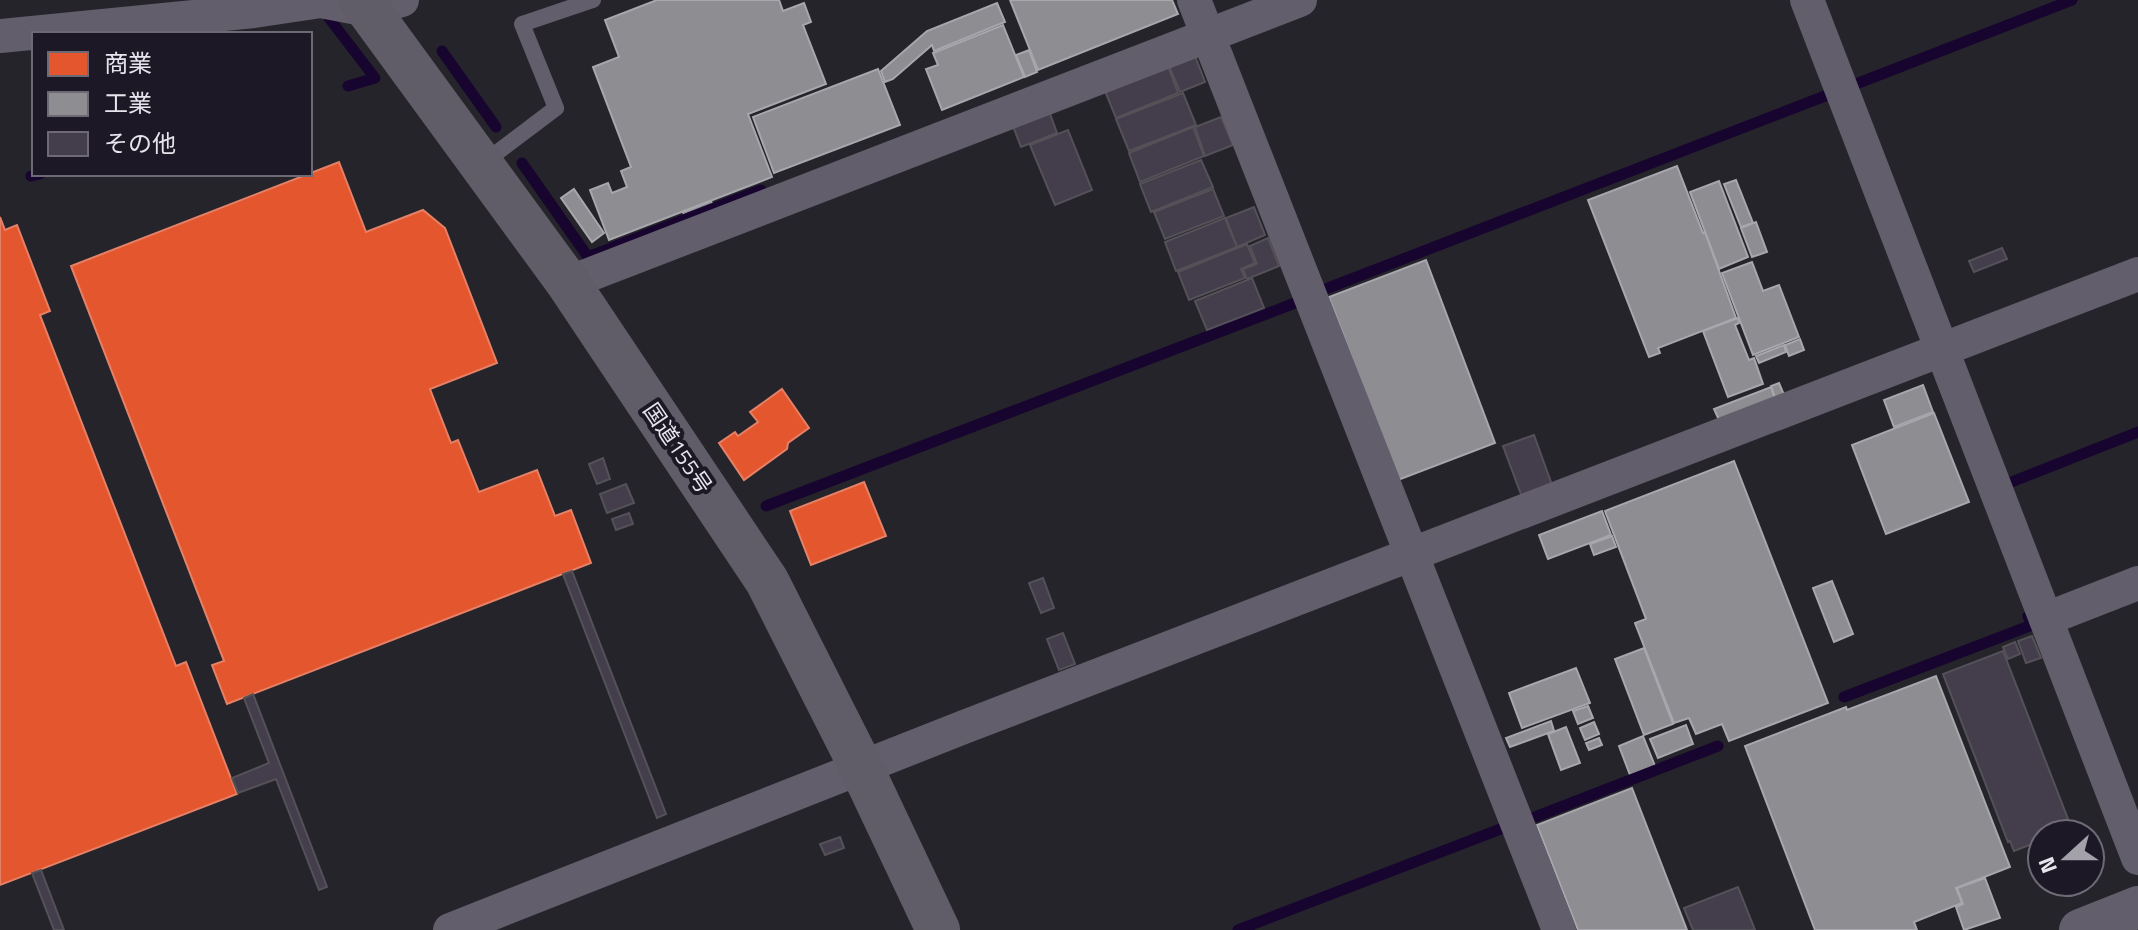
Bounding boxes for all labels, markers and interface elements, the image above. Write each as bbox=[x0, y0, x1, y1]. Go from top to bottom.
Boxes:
legend bbox=[32, 32, 312, 176]
text: 商業 bbox=[104, 45, 152, 81]
text: 工業 bbox=[104, 85, 152, 121]
text: その他 bbox=[104, 125, 176, 161]
street label: 国道155号 bbox=[635, 396, 721, 500]
north arrow bbox=[2026, 818, 2106, 898]
text: N bbox=[2029, 852, 2066, 878]

